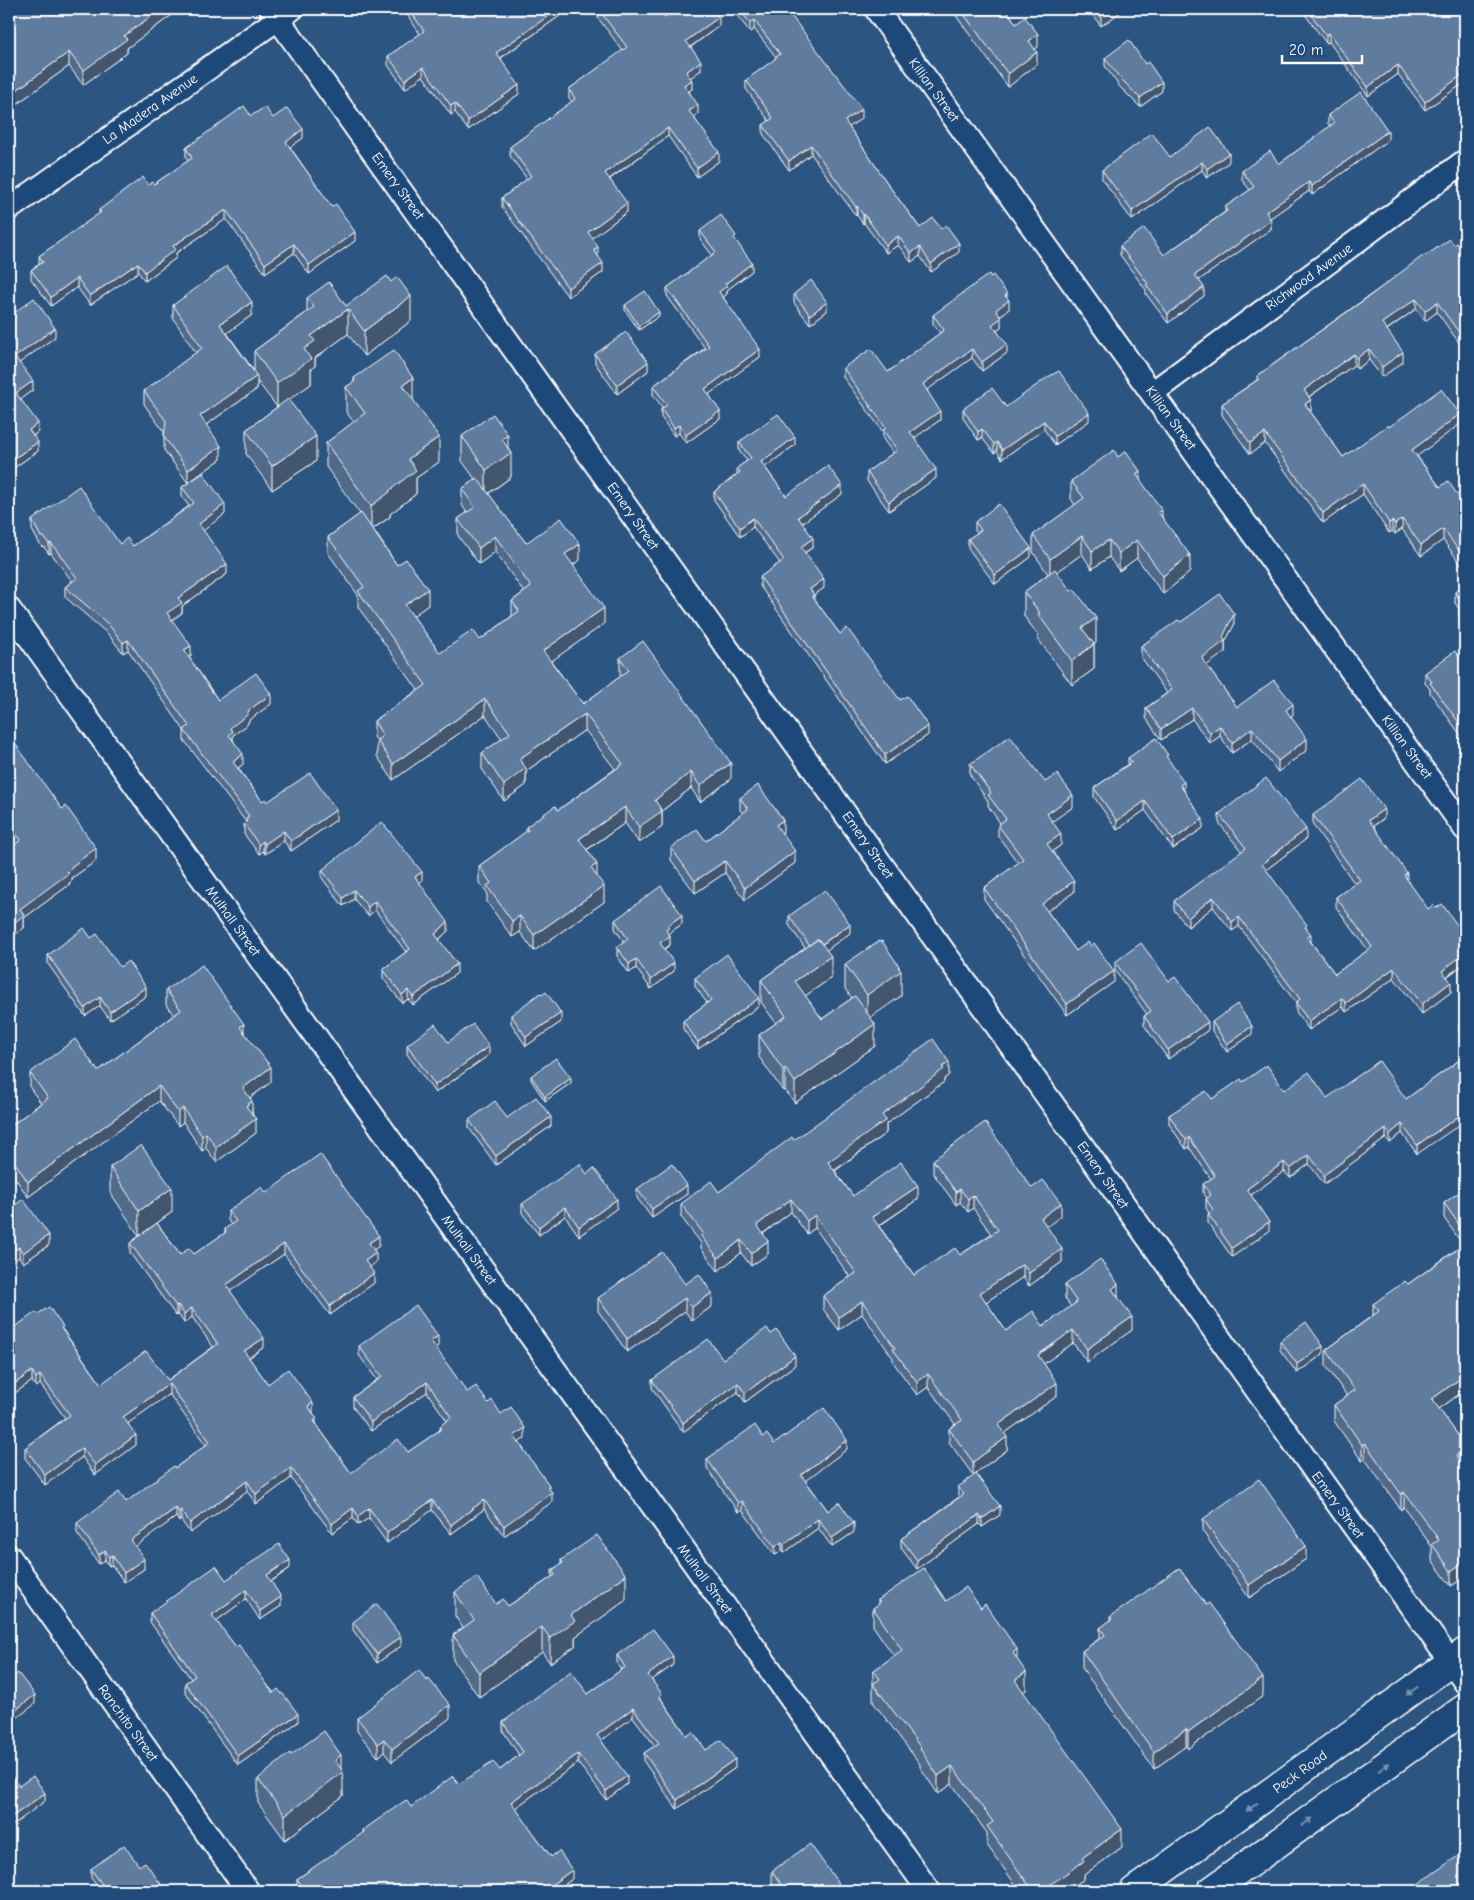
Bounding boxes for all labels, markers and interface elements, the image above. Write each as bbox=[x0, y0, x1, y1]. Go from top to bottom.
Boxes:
scale bar bbox=[1282, 32, 1362, 64]
text: 20 m bbox=[1289, 41, 1323, 59]
street label: Killian Street bbox=[905, 55, 964, 126]
street label: La Madera Avenue bbox=[99, 70, 201, 148]
street label: Emery Street bbox=[368, 149, 429, 224]
street label: Richwood Avenue bbox=[1262, 240, 1356, 314]
street label: Killian Street bbox=[1142, 383, 1201, 454]
street label: Emery Street bbox=[603, 479, 663, 554]
street label: Killian Street bbox=[1378, 712, 1437, 783]
street label: Emery Street bbox=[838, 808, 898, 883]
street label: Mulhall Street bbox=[202, 883, 265, 960]
street label: Emery Street bbox=[1073, 1138, 1133, 1213]
street label: Mulhall Street bbox=[438, 1212, 501, 1289]
street label: Emery Street bbox=[1308, 1468, 1369, 1543]
street label: Mulhall Street bbox=[674, 1541, 737, 1618]
street label: Ranchito Street bbox=[94, 1681, 162, 1766]
one-way arrow bbox=[1405, 1686, 1419, 1696]
street label: Peck Road bbox=[1270, 1747, 1330, 1797]
one-way arrow bbox=[1377, 1762, 1391, 1772]
one-way arrow bbox=[1246, 1801, 1259, 1812]
one-way arrow bbox=[1300, 1817, 1314, 1827]

